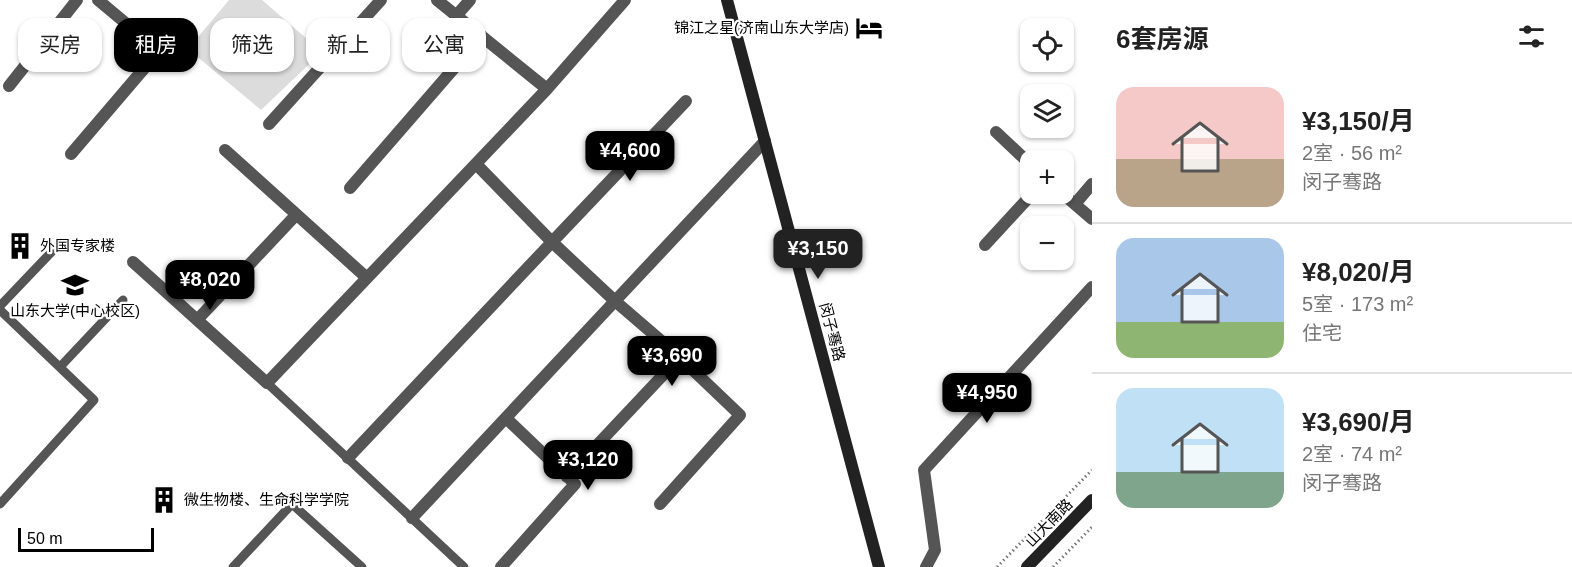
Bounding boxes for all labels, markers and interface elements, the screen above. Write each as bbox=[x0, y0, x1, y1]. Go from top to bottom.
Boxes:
hotel icon: 锦江之星(济南山东大学店) bbox=[854, 13, 884, 43]
chip: 买房 bbox=[18, 18, 102, 72]
chip: 租房 bbox=[114, 18, 198, 72]
chip: 筛选 bbox=[210, 18, 294, 72]
chip: 新上 bbox=[306, 18, 390, 72]
chip: 公寓 bbox=[402, 18, 486, 72]
map controls bbox=[1020, 18, 1074, 270]
button: locate bbox=[1020, 18, 1074, 72]
place label: 锦江之星(济南山东大学店) bbox=[674, 19, 849, 36]
icon: filters bbox=[1515, 20, 1548, 53]
text: 6套房源 bbox=[1116, 24, 1208, 54]
button: layers bbox=[1020, 84, 1074, 138]
text: ¥3,150/月 bbox=[1302, 106, 1415, 136]
icon: home bbox=[1164, 111, 1236, 183]
pin: ¥4,600 bbox=[581, 131, 679, 182]
text: ¥4,600 bbox=[599, 139, 661, 161]
text: 2室 · 56 m² bbox=[1302, 142, 1402, 164]
button: + bbox=[1020, 150, 1074, 204]
text: 闵子骞路 bbox=[1302, 171, 1382, 193]
button: − bbox=[1020, 216, 1074, 270]
pin: ¥3,150 bbox=[769, 229, 867, 280]
building icon: 外国专家楼 bbox=[5, 231, 35, 261]
place label: 外国专家楼 bbox=[40, 237, 115, 254]
text: ¥3,150 bbox=[787, 237, 849, 259]
text: ¥8,020/月 bbox=[1302, 257, 1415, 287]
pin: ¥8,020 bbox=[161, 260, 259, 311]
icon: home bbox=[1164, 262, 1236, 334]
text: ¥8,020 bbox=[179, 268, 241, 290]
school or university icon: 山东大学(中心校区) bbox=[60, 270, 90, 300]
text: 5室 · 173 m² bbox=[1302, 293, 1413, 315]
street label: 闵子骞路 bbox=[817, 301, 848, 363]
place label: 山东大学(中心校区) bbox=[10, 302, 140, 319]
text: 住宅 bbox=[1302, 322, 1342, 344]
pin: ¥3,690 bbox=[623, 336, 721, 387]
text: ¥3,690 bbox=[641, 344, 703, 366]
pin: ¥4,950 bbox=[938, 373, 1036, 424]
text: ¥4,950 bbox=[956, 381, 1018, 403]
text: ¥3,690/月 bbox=[1302, 407, 1415, 437]
icon: home bbox=[1164, 412, 1236, 484]
pin: ¥3,120 bbox=[539, 440, 637, 491]
text: 2室 · 74 m² bbox=[1302, 443, 1402, 465]
text: ¥3,120 bbox=[557, 448, 619, 470]
text: 闵子骞路 bbox=[1302, 472, 1382, 494]
building icon: 微生物楼、生命科学学院 bbox=[149, 485, 179, 515]
place label: 微生物楼、生命科学学院 bbox=[184, 491, 349, 508]
street label: 山大南路 bbox=[1022, 495, 1076, 550]
scale bar bbox=[18, 525, 154, 552]
text: 50 m bbox=[27, 530, 63, 547]

